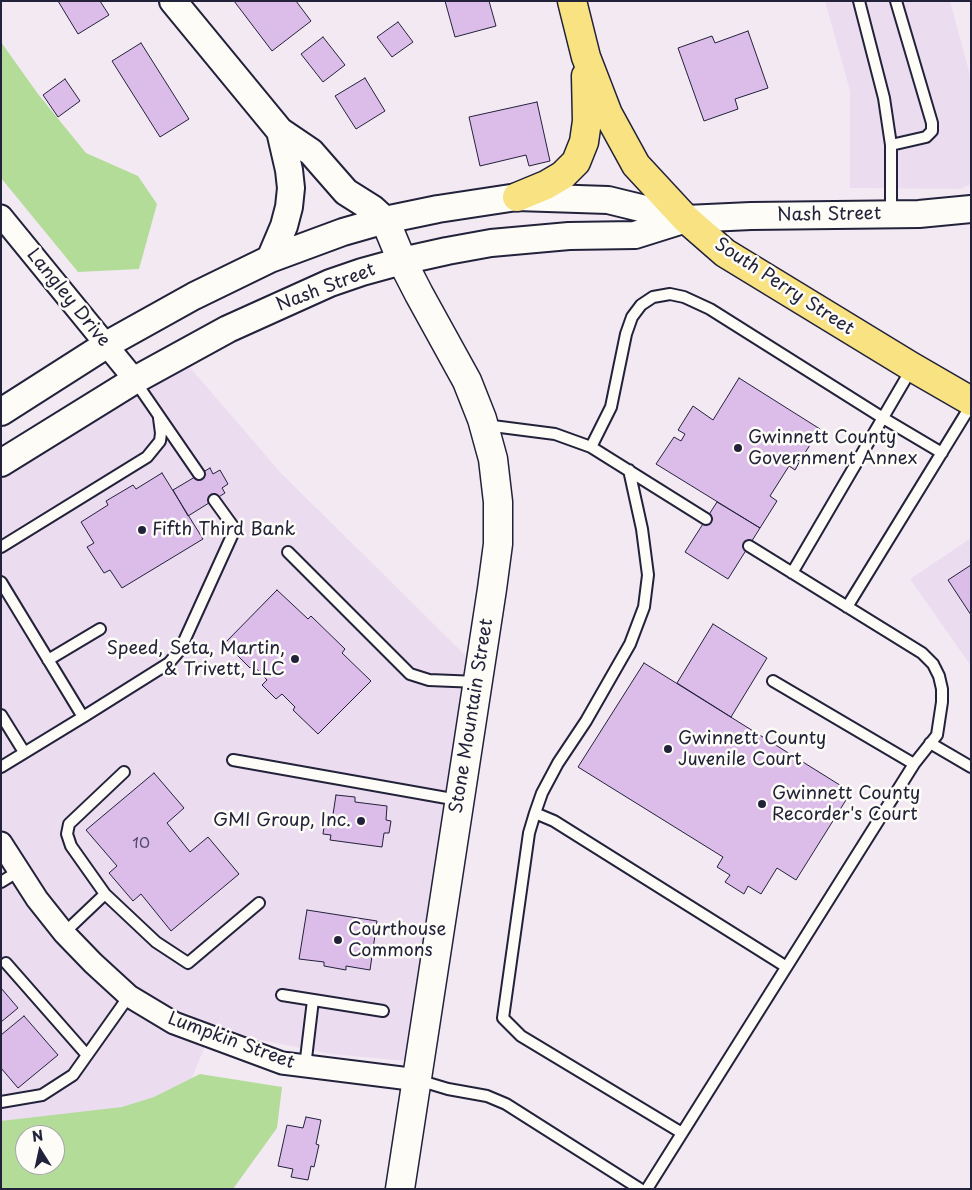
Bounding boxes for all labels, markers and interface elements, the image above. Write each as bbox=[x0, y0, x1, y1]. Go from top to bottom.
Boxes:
street label: Nash Street bbox=[777, 203, 881, 227]
street label: South Perry Street bbox=[710, 234, 858, 340]
street label: Langley Drive bbox=[22, 245, 114, 351]
street label: Nash Street bbox=[273, 259, 379, 317]
place label: Gwinnett County Government Annex bbox=[748, 427, 917, 469]
marker: Gwinnett County Government Annex bbox=[732, 442, 744, 454]
place label: Fifth Third Bank bbox=[152, 519, 295, 541]
marker: Fifth Third Bank bbox=[136, 524, 148, 536]
street label: Stone Mountain Street bbox=[446, 617, 498, 815]
place label: Speed, Seta, Martin, & Trivett, LLC bbox=[107, 638, 285, 681]
marker: Speed, Seta, Martin, & Trivett, LLC bbox=[289, 653, 301, 665]
place label: Gwinnett County Juvenile Court bbox=[678, 728, 826, 771]
marker: Gwinnett County Juvenile Court bbox=[662, 743, 674, 755]
place label: Gwinnett County Recorder's Court bbox=[772, 783, 920, 826]
marker: Gwinnett County Recorder's Court bbox=[756, 798, 768, 810]
place label: GMI Group, Inc. bbox=[213, 810, 351, 832]
marker: GMI Group, Inc. bbox=[355, 815, 367, 827]
house number: 10 bbox=[132, 835, 150, 853]
place label: Courthouse Commons bbox=[348, 919, 446, 962]
marker: Courthouse Commons bbox=[332, 934, 344, 946]
street label: Lumpkin Street bbox=[165, 1008, 297, 1074]
text: N bbox=[30, 1124, 45, 1147]
north arrow bbox=[15, 1125, 65, 1175]

